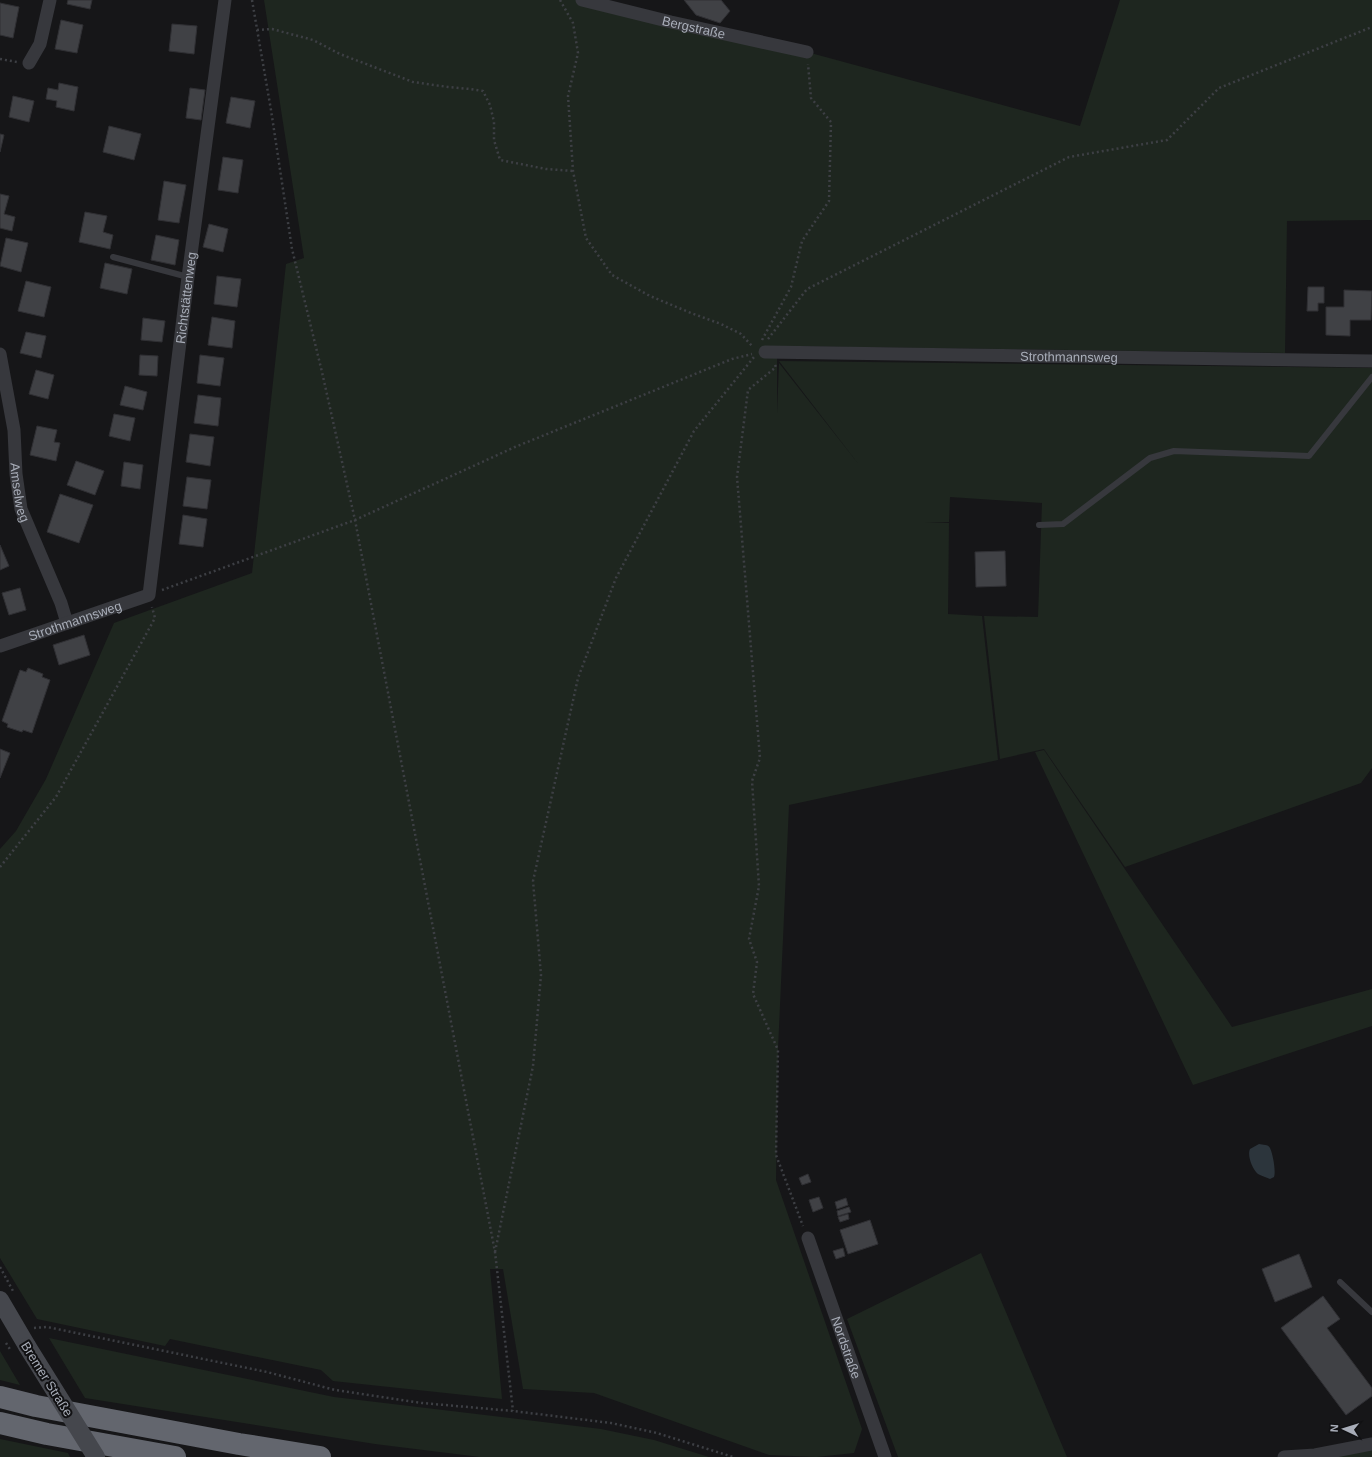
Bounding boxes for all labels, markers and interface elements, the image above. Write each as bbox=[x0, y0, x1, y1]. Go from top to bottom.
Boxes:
street label: Bergstraße bbox=[661, 13, 727, 41]
street label: Richtstättenweg bbox=[172, 251, 199, 345]
street label: Strothmannsweg bbox=[1020, 348, 1118, 365]
street label: Amselweg bbox=[8, 462, 33, 524]
street label: Strothmannsweg bbox=[26, 598, 123, 643]
street label: Nordstraße bbox=[829, 1314, 864, 1381]
street label: Bremer Straße bbox=[18, 1339, 76, 1419]
north arrow bbox=[1324, 1409, 1364, 1449]
text: N bbox=[1328, 1424, 1340, 1433]

